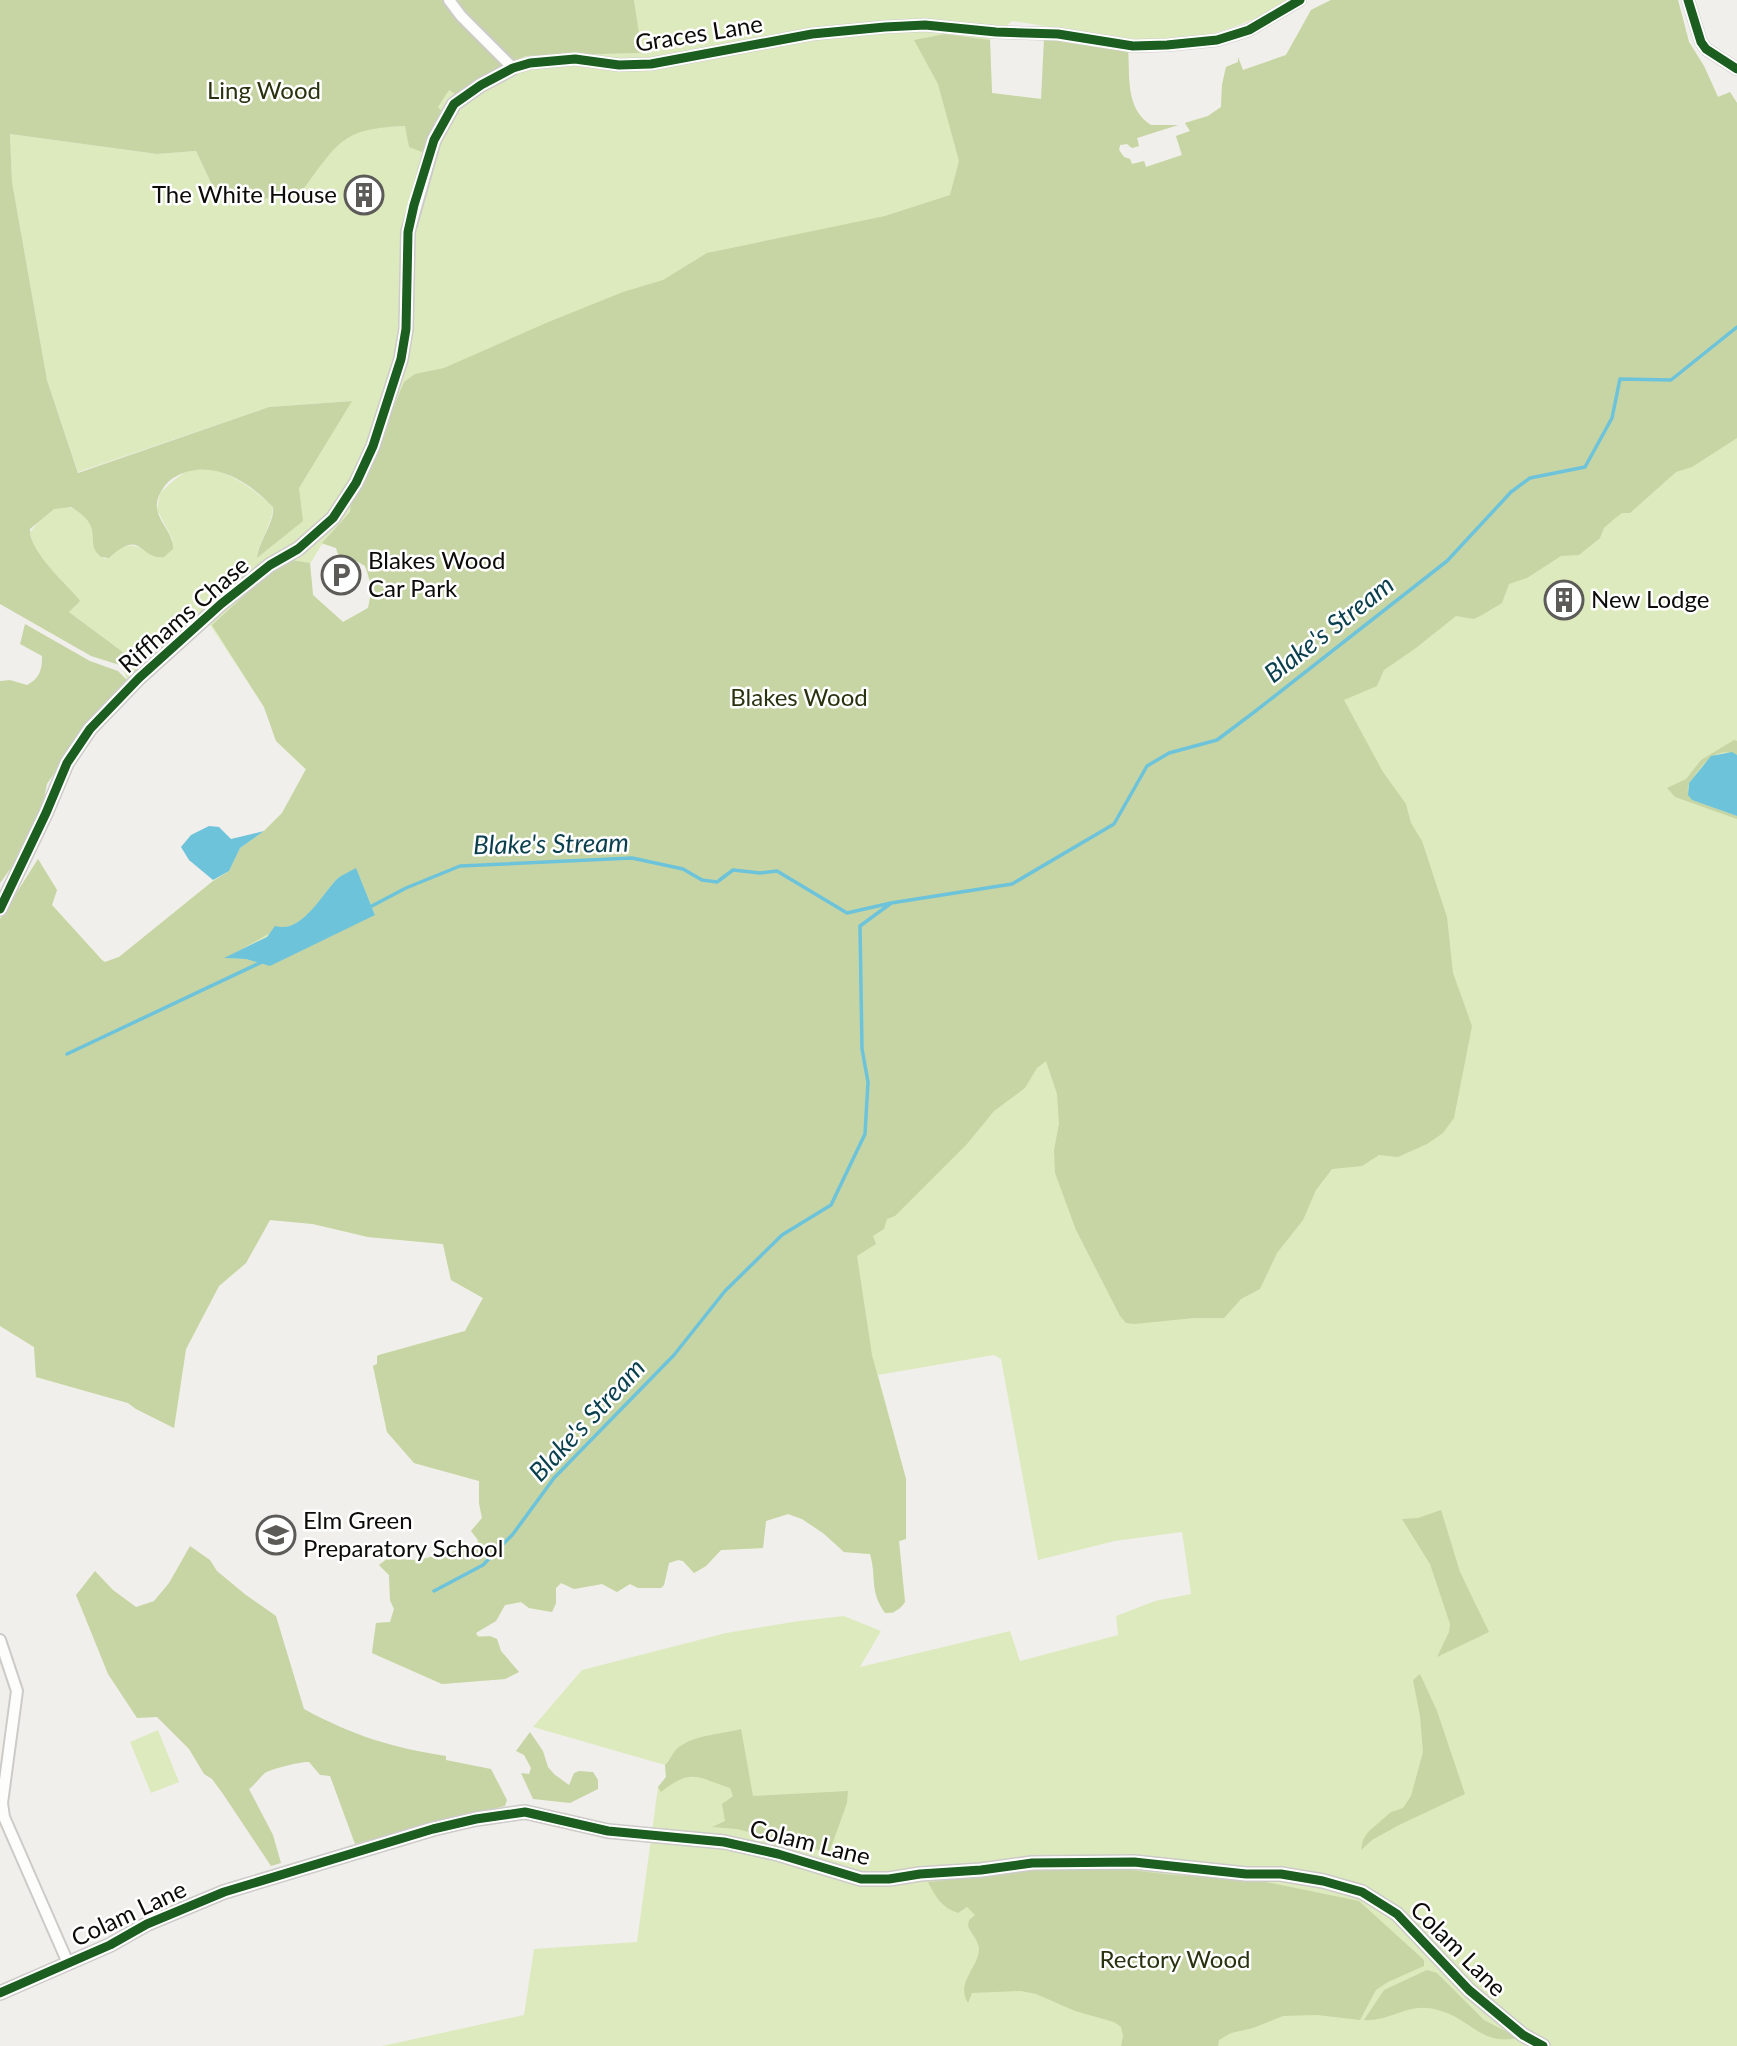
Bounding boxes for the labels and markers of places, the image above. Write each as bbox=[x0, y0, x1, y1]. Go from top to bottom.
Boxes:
building icon: The White House bbox=[343, 174, 385, 216]
place label: The White House bbox=[152, 179, 337, 208]
place label: Blakes Wood Car Park bbox=[368, 545, 505, 602]
parking icon: Blakes Wood Car Park bbox=[320, 554, 362, 596]
building icon: New Lodge bbox=[1543, 579, 1585, 621]
place label: New Lodge bbox=[1591, 584, 1709, 613]
place label: Elm Green Preparatory School bbox=[303, 1505, 503, 1562]
school or university icon: Elm Green Preparatory School bbox=[255, 1514, 297, 1556]

